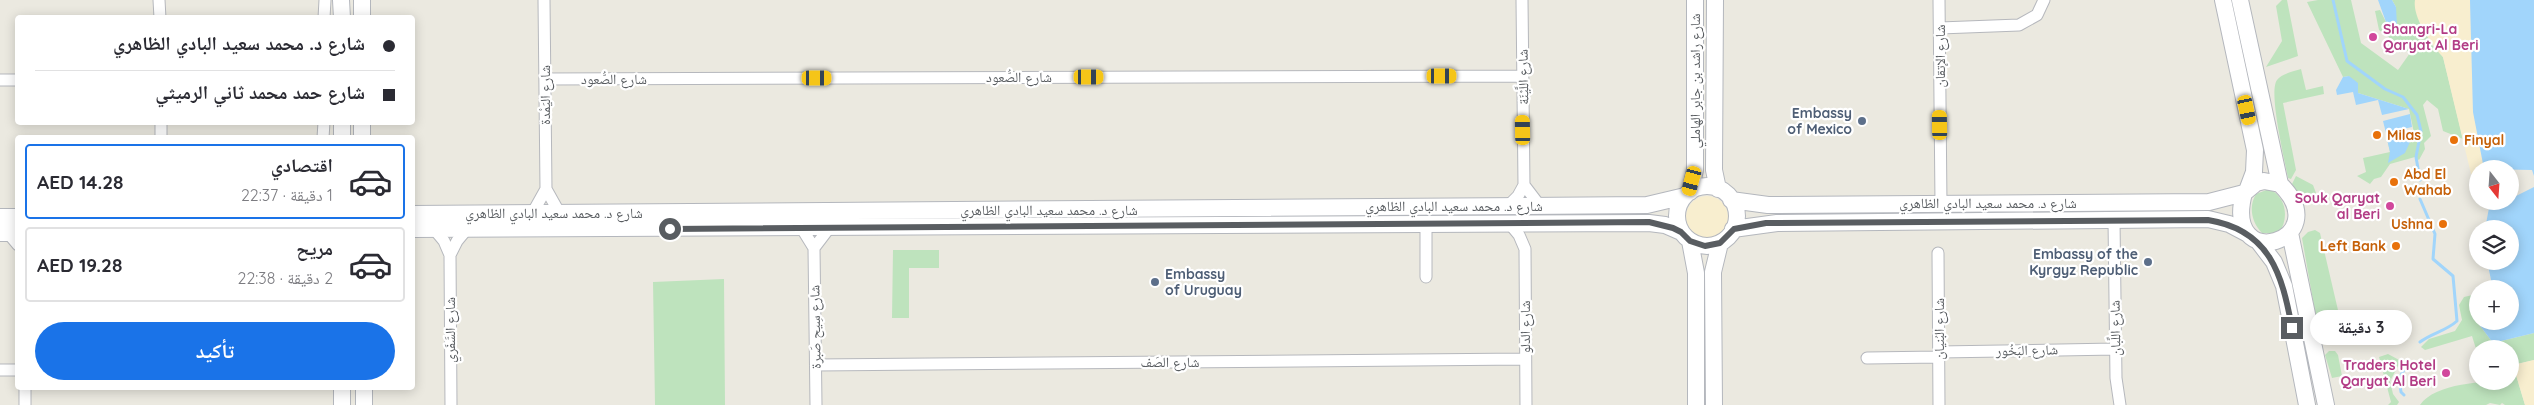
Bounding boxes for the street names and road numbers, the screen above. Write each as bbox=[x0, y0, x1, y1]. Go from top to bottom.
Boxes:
street label: شارع راشد بن جابر الهاملي bbox=[1686, 13, 1707, 149]
street label: شارع الإتقان bbox=[1931, 25, 1950, 88]
street label: شارع اللَّيْنَة bbox=[1513, 49, 1533, 105]
street label: شارع اليَمْدة bbox=[536, 65, 555, 125]
street label: شارع الصُّعود bbox=[986, 68, 1052, 87]
street label: شارع الصُّعود bbox=[581, 70, 647, 89]
street label: شارع د. محمد سعيد البادي الظاهري bbox=[1899, 194, 2077, 215]
street label: شارع د. محمد سعيد البادي الظاهري bbox=[1365, 197, 1543, 218]
street label: شارع د. محمد سعيد البادي الظاهري bbox=[960, 201, 1138, 222]
street label: شارع د. محمد سعيد البادي الظاهري bbox=[465, 204, 643, 225]
street label: شارع سِيح صَبرة bbox=[805, 285, 826, 369]
street label: شارع السَّفَري bbox=[441, 297, 462, 363]
street label: شارع البُنيان bbox=[1930, 298, 1949, 360]
street label: شارع اللِّبان bbox=[2105, 300, 2125, 356]
street label: شارع الدلو bbox=[1516, 301, 1535, 353]
street label: شارع البَخُور bbox=[1995, 340, 2058, 361]
street label: شارع الصَف bbox=[1140, 353, 1200, 372]

